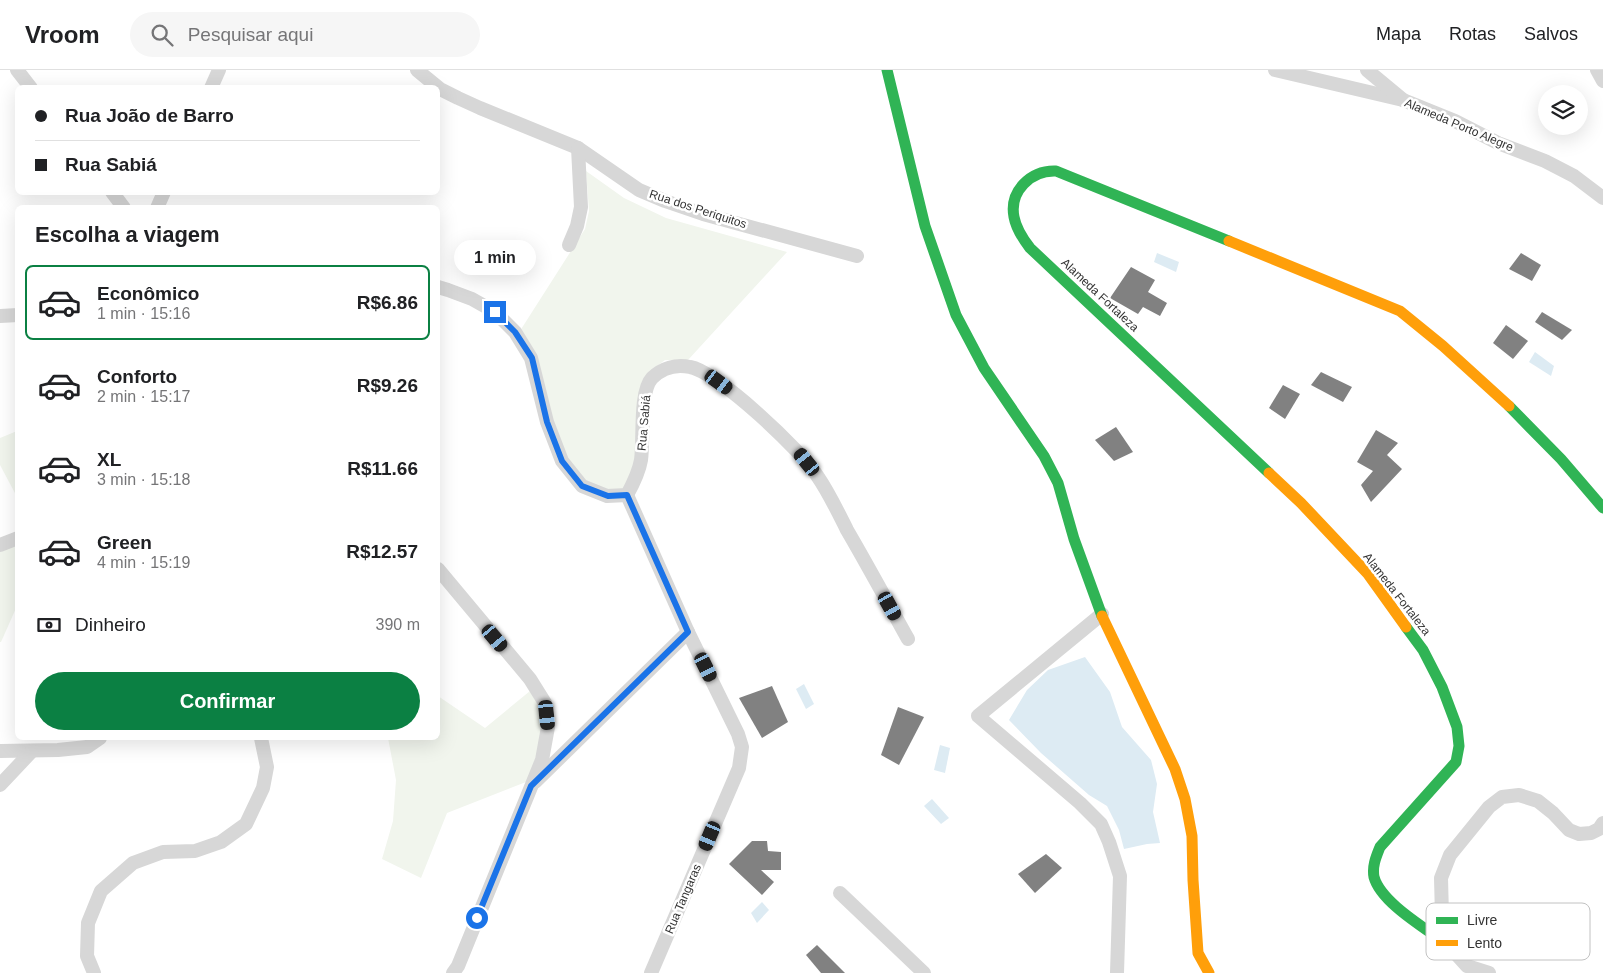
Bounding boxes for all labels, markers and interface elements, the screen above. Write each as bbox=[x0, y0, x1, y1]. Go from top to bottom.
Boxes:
search box bbox=[130, 12, 480, 57]
text: Vroom bbox=[25, 21, 100, 48]
icon: search bbox=[148, 21, 176, 49]
text: Pesquisar aqui bbox=[188, 24, 313, 45]
text: Mapa bbox=[1376, 24, 1421, 44]
text: Rotas bbox=[1449, 24, 1496, 44]
text: Salvos bbox=[1524, 24, 1578, 44]
map controls bbox=[1538, 85, 1588, 135]
button: layers bbox=[1538, 85, 1588, 135]
street label: Alameda Porto Alegre bbox=[1403, 96, 1516, 154]
text: Rua João de Barro bbox=[65, 105, 234, 126]
text: Rua Sabiá bbox=[65, 154, 157, 175]
street label: Rua dos Periquitos bbox=[648, 187, 748, 231]
text: Escolha a viagem bbox=[35, 222, 220, 247]
callout: 1 min bbox=[454, 240, 536, 274]
text: 1 min bbox=[474, 249, 516, 266]
street label: Alameda Fortaleza bbox=[1058, 256, 1142, 335]
icon: car bbox=[37, 280, 82, 325]
text: Econômico bbox=[97, 283, 199, 304]
text: R$6.86 bbox=[357, 292, 418, 313]
route end bbox=[484, 301, 506, 323]
text: 1 min · 15:16 bbox=[97, 305, 190, 322]
icon: car bbox=[37, 363, 82, 408]
text: Conforto bbox=[97, 366, 177, 387]
car bbox=[702, 367, 735, 397]
text: R$9.26 bbox=[357, 375, 418, 396]
text: 2 min · 15:17 bbox=[97, 388, 190, 405]
street label: Rua Sabiá bbox=[635, 394, 653, 452]
icon: car bbox=[37, 446, 82, 491]
car bbox=[791, 446, 822, 478]
text: XL bbox=[97, 449, 121, 470]
text: R$11.66 bbox=[347, 458, 418, 479]
text: 3 min · 15:18 bbox=[97, 471, 190, 488]
icon: car bbox=[37, 529, 82, 574]
text: Green bbox=[97, 532, 152, 553]
text: R$12.57 bbox=[346, 541, 418, 562]
street label: Alameda Fortaleza bbox=[1360, 550, 1434, 638]
text: 4 min · 15:19 bbox=[97, 554, 190, 571]
car bbox=[876, 589, 903, 623]
icon: cash bbox=[35, 611, 63, 639]
text: Dinheiro bbox=[75, 614, 146, 635]
text: 390 m bbox=[376, 616, 420, 633]
car bbox=[479, 622, 510, 654]
car bbox=[692, 650, 719, 684]
button: Confirmar bbox=[35, 672, 420, 730]
car bbox=[537, 699, 556, 731]
car bbox=[697, 819, 722, 853]
street label: Rua Tangaras bbox=[662, 862, 704, 936]
legend bbox=[1426, 903, 1590, 960]
route start bbox=[466, 907, 488, 929]
text: Livre bbox=[1467, 912, 1498, 928]
text: Lento bbox=[1467, 935, 1502, 951]

